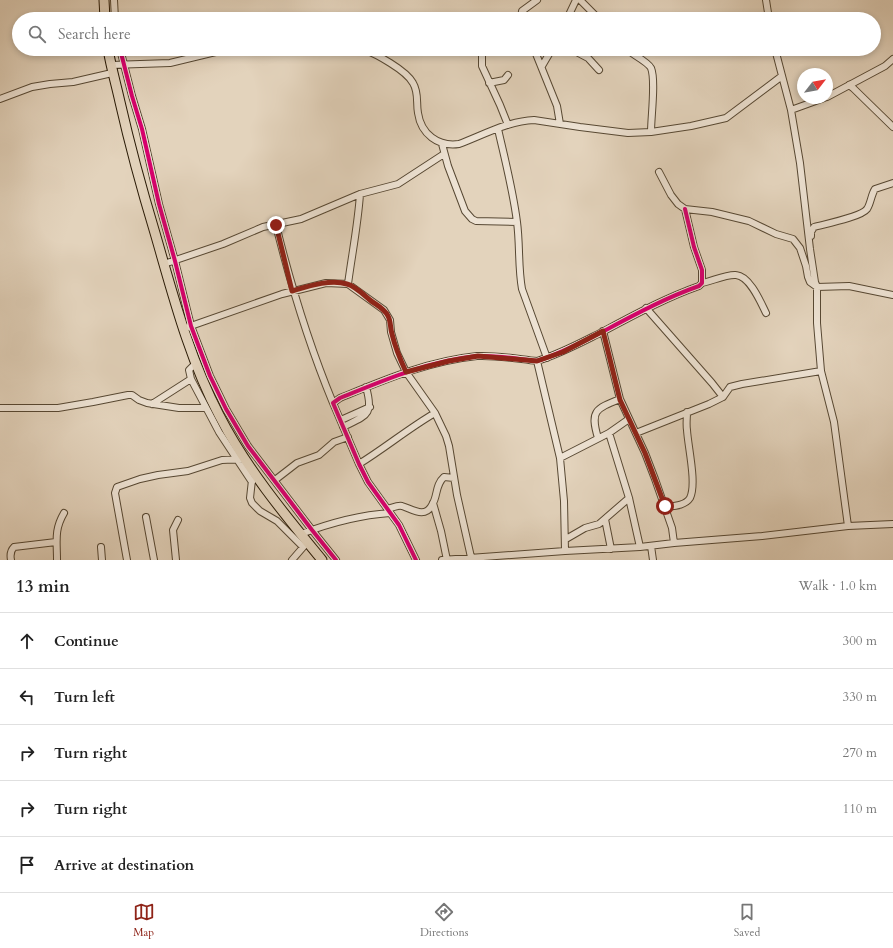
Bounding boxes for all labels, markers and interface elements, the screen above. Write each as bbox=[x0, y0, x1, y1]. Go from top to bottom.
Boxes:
search box bbox=[12, 12, 881, 56]
icon: search bbox=[26, 23, 48, 45]
text: Search here bbox=[58, 24, 131, 44]
north arrow bbox=[797, 68, 833, 104]
route end bbox=[267, 216, 285, 234]
route start bbox=[656, 497, 674, 515]
text: 13 min bbox=[16, 575, 70, 598]
text: Walk · 1.0 km bbox=[798, 577, 877, 595]
icon: ahead bbox=[16, 630, 38, 652]
text: Continue bbox=[54, 631, 119, 651]
text: 300 m bbox=[843, 632, 877, 650]
icon: left bbox=[16, 686, 38, 708]
text: Turn left bbox=[54, 687, 115, 707]
text: 330 m bbox=[843, 688, 877, 706]
icon: right bbox=[16, 742, 38, 764]
text: Turn right bbox=[54, 743, 127, 763]
text: 270 m bbox=[843, 744, 877, 762]
icon: right bbox=[16, 798, 38, 820]
text: Turn right bbox=[54, 799, 127, 819]
text: 110 m bbox=[843, 800, 877, 818]
icon: arrive bbox=[16, 854, 38, 876]
text: Arrive at destination bbox=[54, 855, 194, 875]
tab: Map bbox=[133, 901, 155, 940]
tab: Directions bbox=[420, 901, 468, 940]
tab: Saved bbox=[734, 901, 760, 940]

